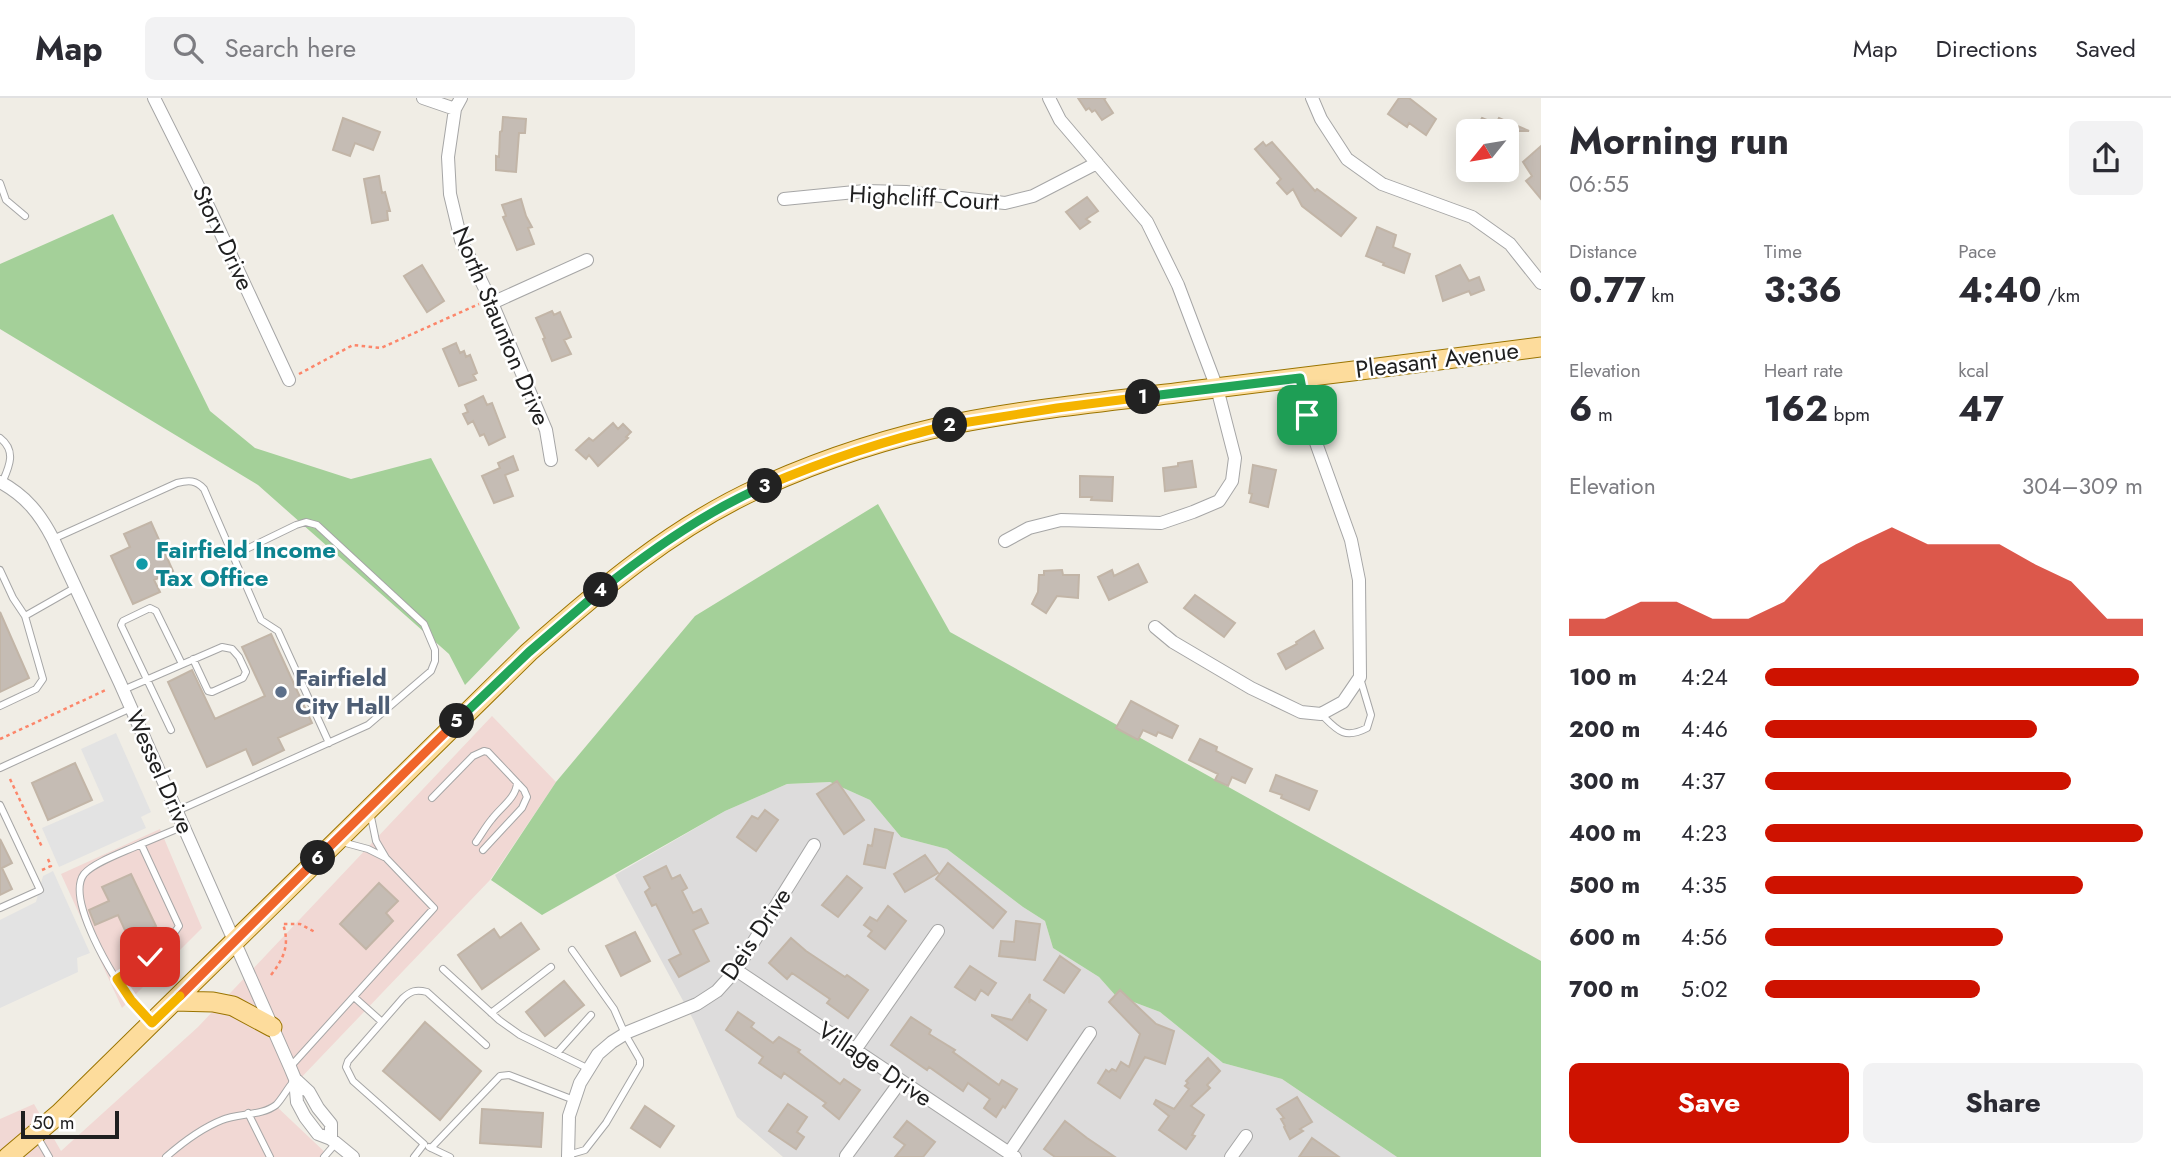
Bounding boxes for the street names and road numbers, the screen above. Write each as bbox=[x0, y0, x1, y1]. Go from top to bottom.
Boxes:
street label: Highcliff Court bbox=[848, 176, 1000, 219]
street label: Story Drive bbox=[184, 180, 263, 296]
street label: North Staunton Drive bbox=[444, 221, 559, 431]
street label: Pleasant Avenue bbox=[1353, 332, 1521, 387]
street label: Wessel Drive bbox=[118, 704, 203, 839]
street label: Deis Drive bbox=[712, 880, 799, 987]
street label: Village Drive bbox=[811, 1012, 939, 1115]

